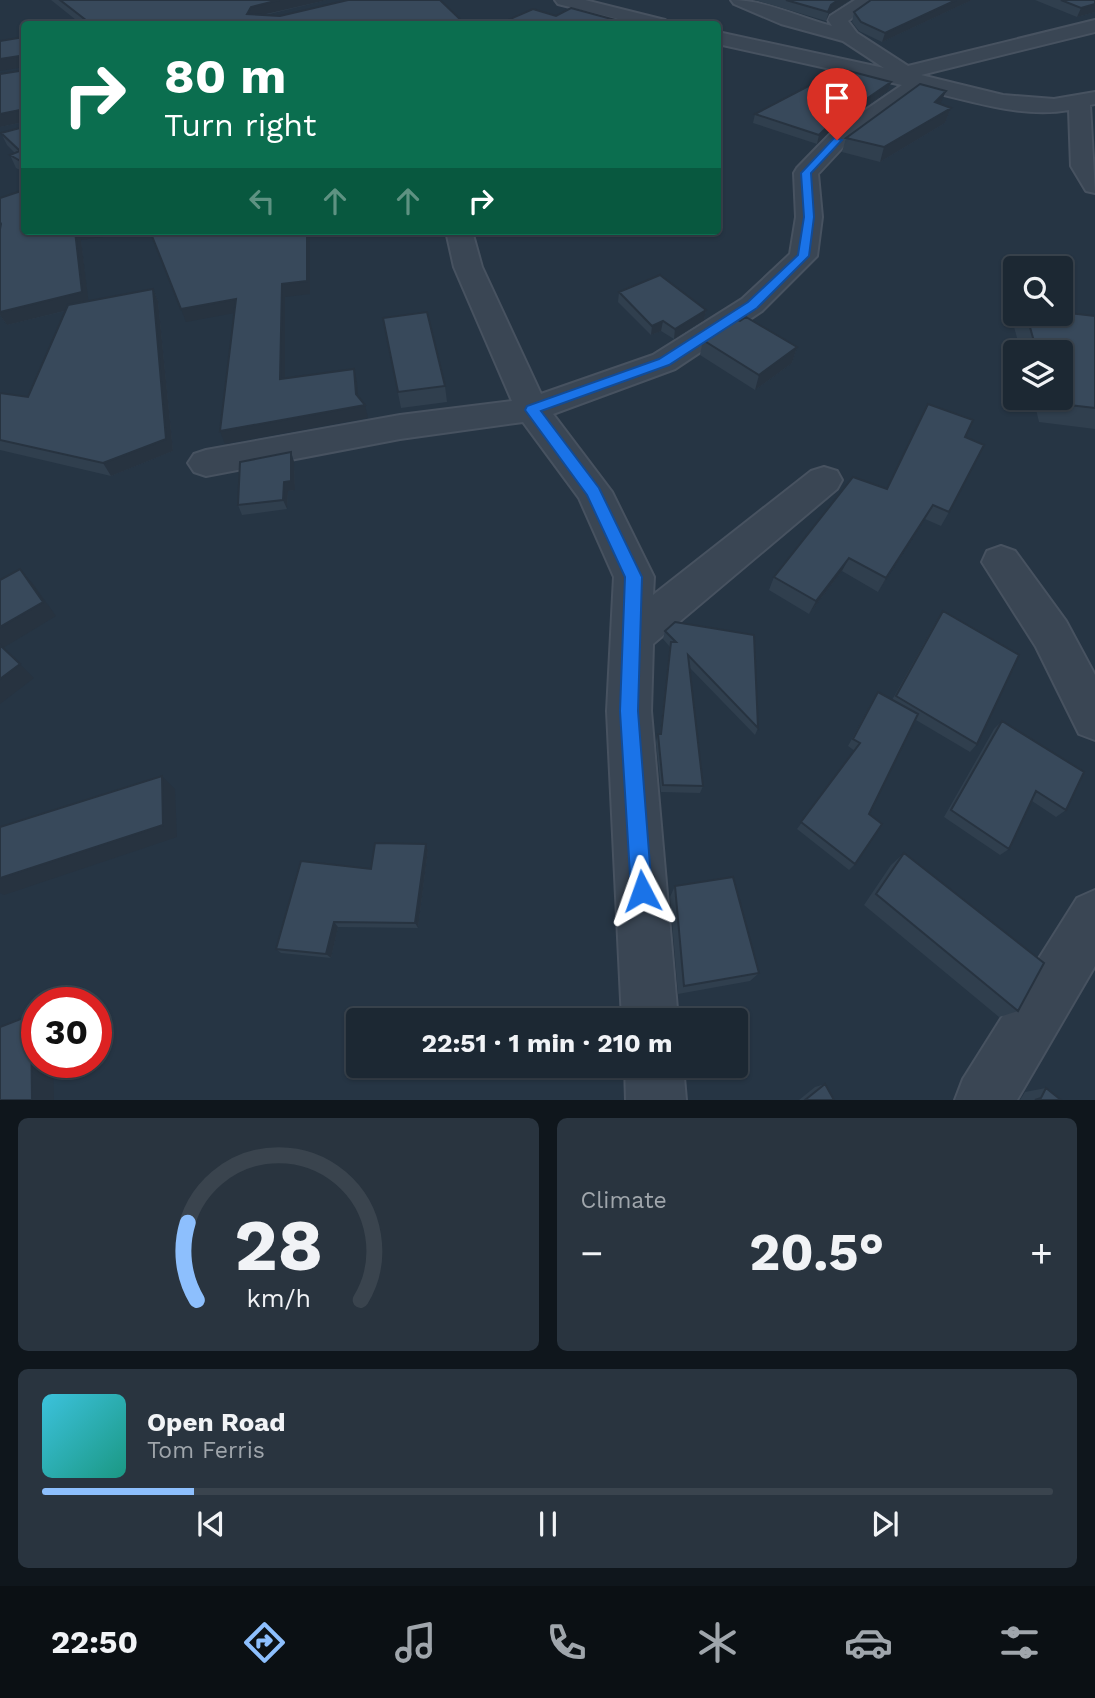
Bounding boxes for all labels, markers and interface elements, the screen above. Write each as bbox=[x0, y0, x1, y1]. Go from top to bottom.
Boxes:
text: 80 m bbox=[164, 47, 286, 105]
icon: right bbox=[49, 49, 140, 140]
pin bbox=[807, 68, 867, 140]
icon: arrive bbox=[818, 79, 856, 117]
text: Turn right bbox=[164, 106, 316, 144]
icon: left bbox=[243, 182, 281, 220]
icon: ahead bbox=[316, 182, 354, 220]
icon: ahead bbox=[389, 182, 427, 220]
icon: right bbox=[462, 182, 500, 220]
map controls bbox=[1003, 256, 1073, 410]
button: search bbox=[1003, 256, 1073, 326]
button: layers bbox=[1003, 340, 1073, 410]
position arrow bbox=[605, 854, 679, 928]
speed limit sign: 30 bbox=[21, 987, 112, 1078]
text: 22:51 · 1 min · 210 m bbox=[421, 1028, 673, 1058]
text: Climate bbox=[581, 1187, 667, 1214]
text: 28 bbox=[234, 1203, 323, 1289]
text: 20.5° bbox=[749, 1222, 884, 1283]
text: − bbox=[581, 1231, 603, 1275]
text: + bbox=[1030, 1231, 1053, 1275]
text: km/h bbox=[246, 1284, 310, 1313]
text: Open Road bbox=[147, 1407, 285, 1437]
text: Tom Ferris bbox=[147, 1437, 265, 1464]
icon: previous bbox=[192, 1505, 230, 1543]
icon: pause bbox=[529, 1505, 567, 1543]
icon: next bbox=[866, 1505, 904, 1543]
icon: directions bbox=[240, 1618, 289, 1667]
icon: music bbox=[391, 1618, 440, 1667]
icon: phone bbox=[542, 1618, 591, 1667]
icon: climate bbox=[693, 1618, 742, 1667]
icon: car bbox=[844, 1618, 893, 1667]
icon: filters bbox=[995, 1618, 1044, 1667]
text: 22:50 bbox=[51, 1623, 138, 1661]

